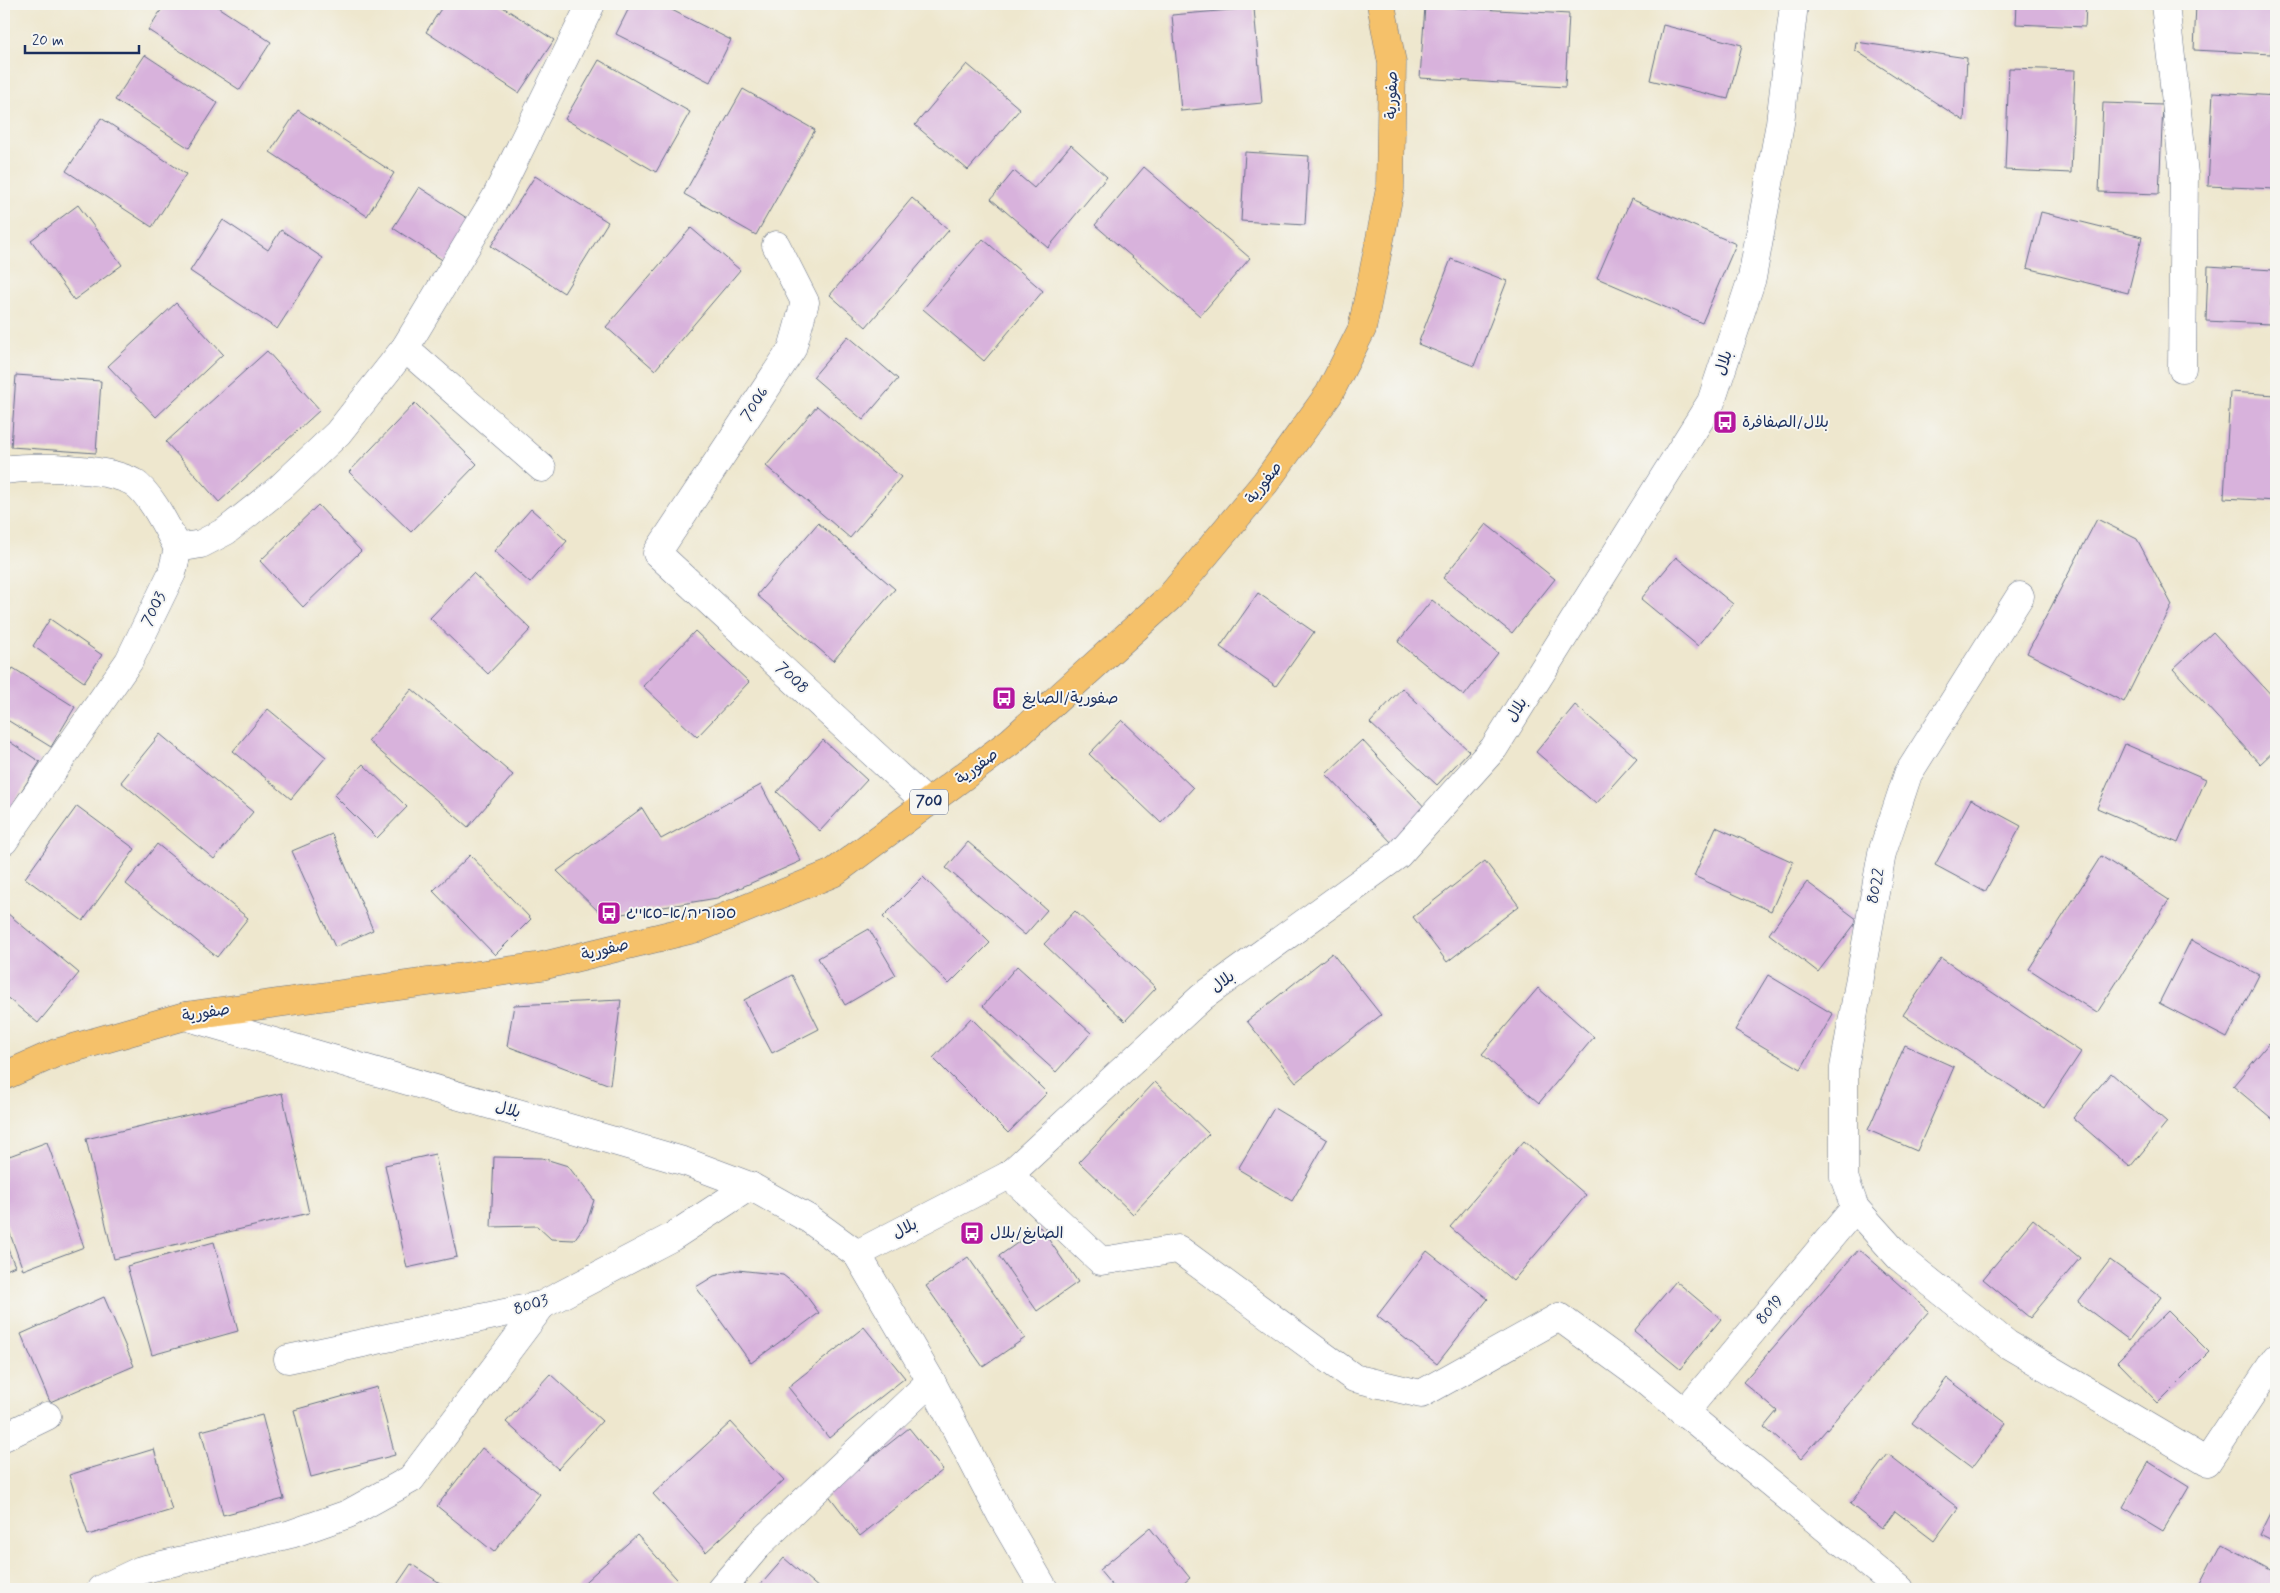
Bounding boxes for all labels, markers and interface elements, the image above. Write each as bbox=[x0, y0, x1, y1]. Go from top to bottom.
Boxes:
scale bar bbox=[25, 22, 139, 54]
text: 20 m bbox=[32, 31, 64, 51]
street label: صفورية bbox=[1381, 71, 1403, 119]
street label: بلال bbox=[1710, 348, 1738, 378]
street label: 7006 bbox=[736, 383, 774, 425]
bus stop icon: بلال/الصفافرة bbox=[1712, 409, 1738, 435]
place label: بلال/الصفافرة bbox=[1742, 412, 1829, 433]
street label: صفورية bbox=[1241, 458, 1287, 508]
street label: 7003 bbox=[137, 588, 171, 630]
street label: 7008 bbox=[771, 658, 813, 698]
bus stop icon: صفورية/الصايغ bbox=[991, 685, 1017, 711]
place label: صفورية/الصايغ bbox=[1022, 688, 1118, 709]
street label: بلال bbox=[1501, 694, 1533, 726]
street label: صفورية bbox=[951, 744, 1003, 790]
road number: 700 bbox=[910, 790, 948, 814]
street label: 8022 bbox=[1862, 866, 1890, 905]
bus stop icon: ספוריה/א-סאייג bbox=[596, 900, 622, 926]
place label: ספוריה/א-סאייג bbox=[626, 903, 736, 924]
street label: صفورية bbox=[579, 934, 631, 966]
street label: بلال bbox=[1207, 966, 1239, 998]
street label: صفورية bbox=[181, 999, 231, 1027]
street label: بلال bbox=[493, 1096, 523, 1124]
street label: بلال bbox=[889, 1214, 921, 1244]
bus stop icon: الصايغ/بلال bbox=[959, 1220, 985, 1246]
place label: الصايغ/بلال bbox=[990, 1223, 1064, 1244]
street label: 8003 bbox=[511, 1290, 551, 1320]
street label: 8019 bbox=[1752, 1291, 1788, 1329]

